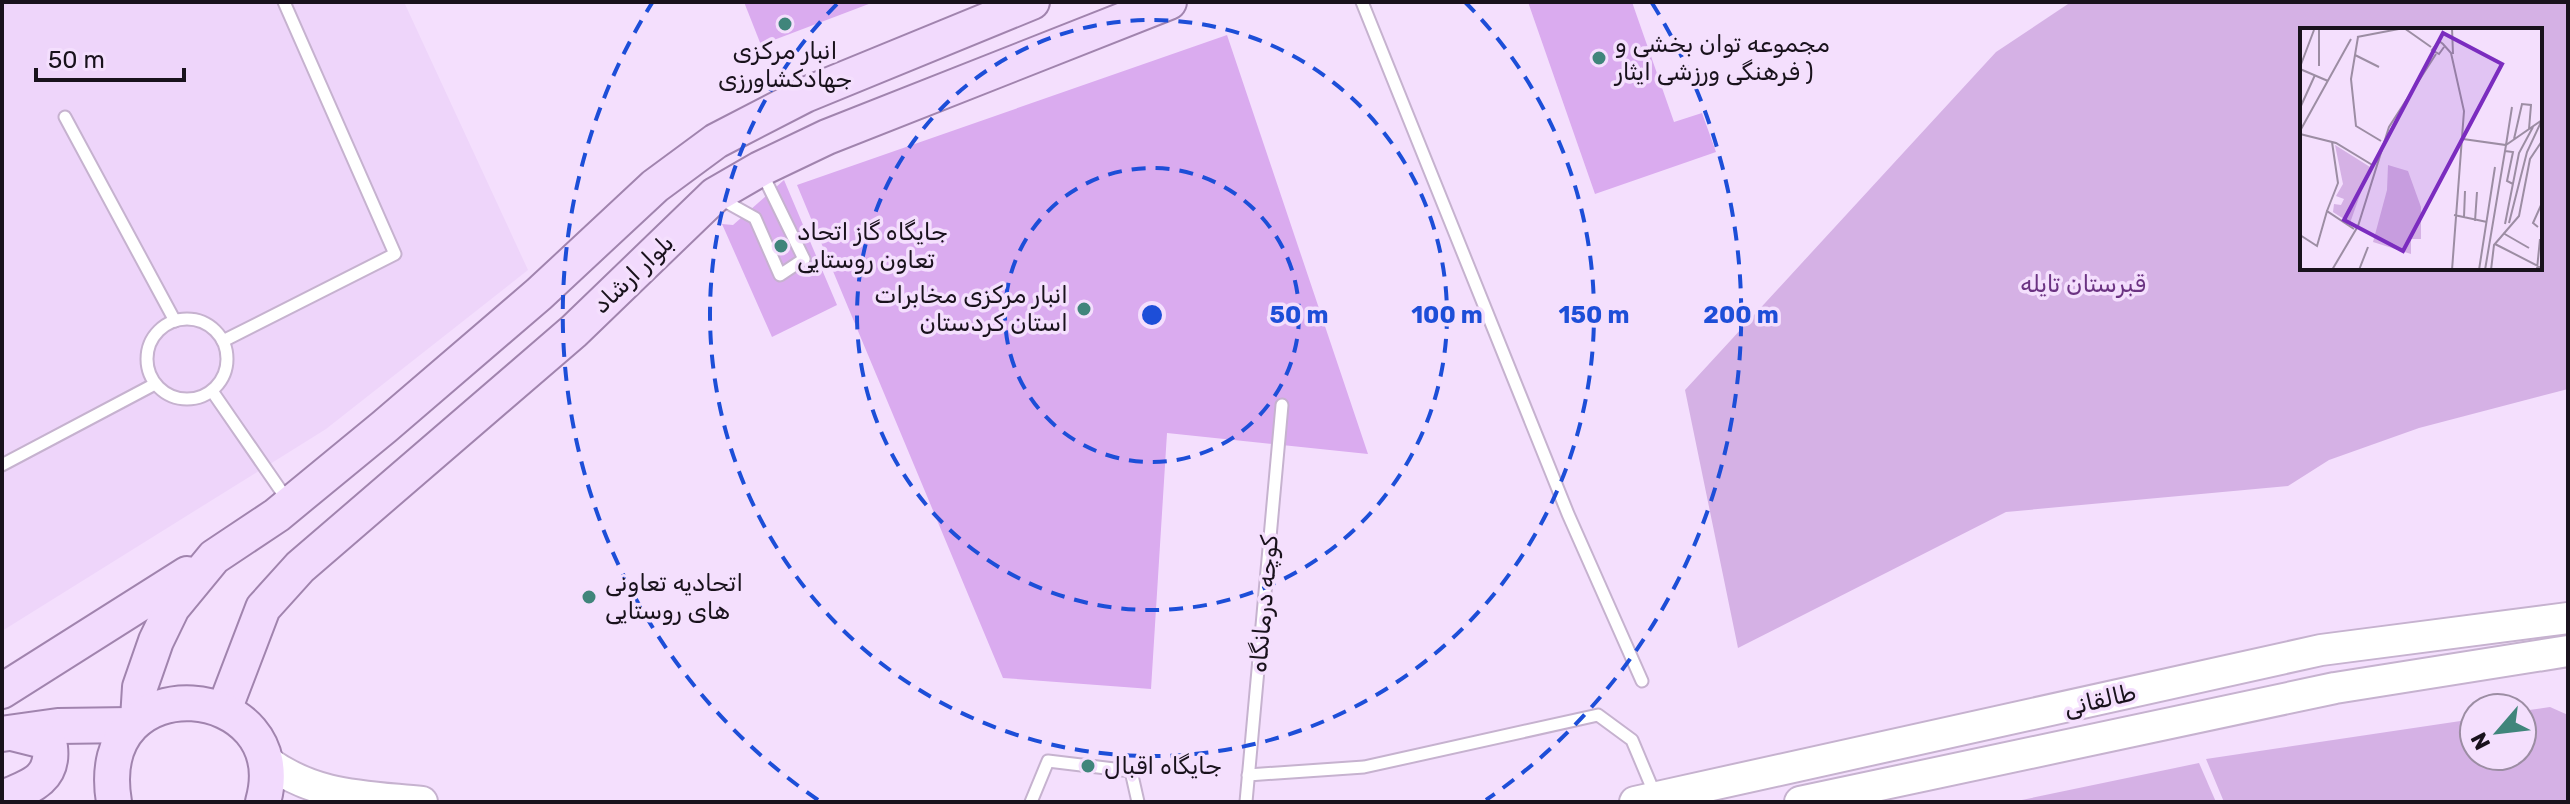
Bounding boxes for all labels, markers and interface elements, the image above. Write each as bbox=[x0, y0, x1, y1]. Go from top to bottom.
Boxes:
marker: انبار مرکزی جهادکشاورزی bbox=[776, 15, 794, 33]
inset map bbox=[2300, 28, 2542, 270]
place label: مجموعه توان بخشی و فرهنگی ورزشی ایثار ) bbox=[1613, 30, 1830, 86]
scale bar bbox=[36, 32, 184, 82]
place label: انبار مرکزی جهادکشاورزی bbox=[718, 37, 852, 93]
text: 50 m bbox=[48, 46, 105, 74]
marker: مجموعه توان بخشی و فرهنگی ورزشی ایثار ) bbox=[1590, 49, 1608, 67]
place label: جایگاه گاز اتحاد تعاون روستایی bbox=[797, 218, 948, 274]
street label: بلوار ارشاد bbox=[587, 229, 679, 319]
marker: جایگاه گاز اتحاد تعاون روستایی bbox=[772, 237, 790, 255]
park label: قبرستان تایله bbox=[2020, 270, 2146, 298]
place label: انبار مرکزی مخابرات استان کردستان bbox=[874, 281, 1068, 337]
marker: انبار مرکزی مخابرات استان کردستان bbox=[1075, 300, 1093, 318]
centre of rings bbox=[1138, 301, 1166, 329]
text: 50 m bbox=[1270, 301, 1328, 329]
text: 100 m bbox=[1411, 301, 1483, 329]
text: 150 m bbox=[1559, 301, 1629, 329]
text: 200 m bbox=[1703, 301, 1779, 329]
street label: کوچه درمانگاه bbox=[1244, 534, 1284, 674]
place label: اتحادیه تعاونی های روستایی bbox=[605, 569, 743, 625]
marker: اتحادیه تعاونی های روستایی bbox=[580, 588, 598, 606]
street label: طالقانی bbox=[2061, 678, 2139, 722]
north arrow bbox=[2458, 692, 2538, 772]
text: N bbox=[2465, 728, 2496, 754]
place label: جایگاه اقبال bbox=[1104, 752, 1222, 780]
marker: جایگاه اقبال bbox=[1079, 757, 1097, 775]

